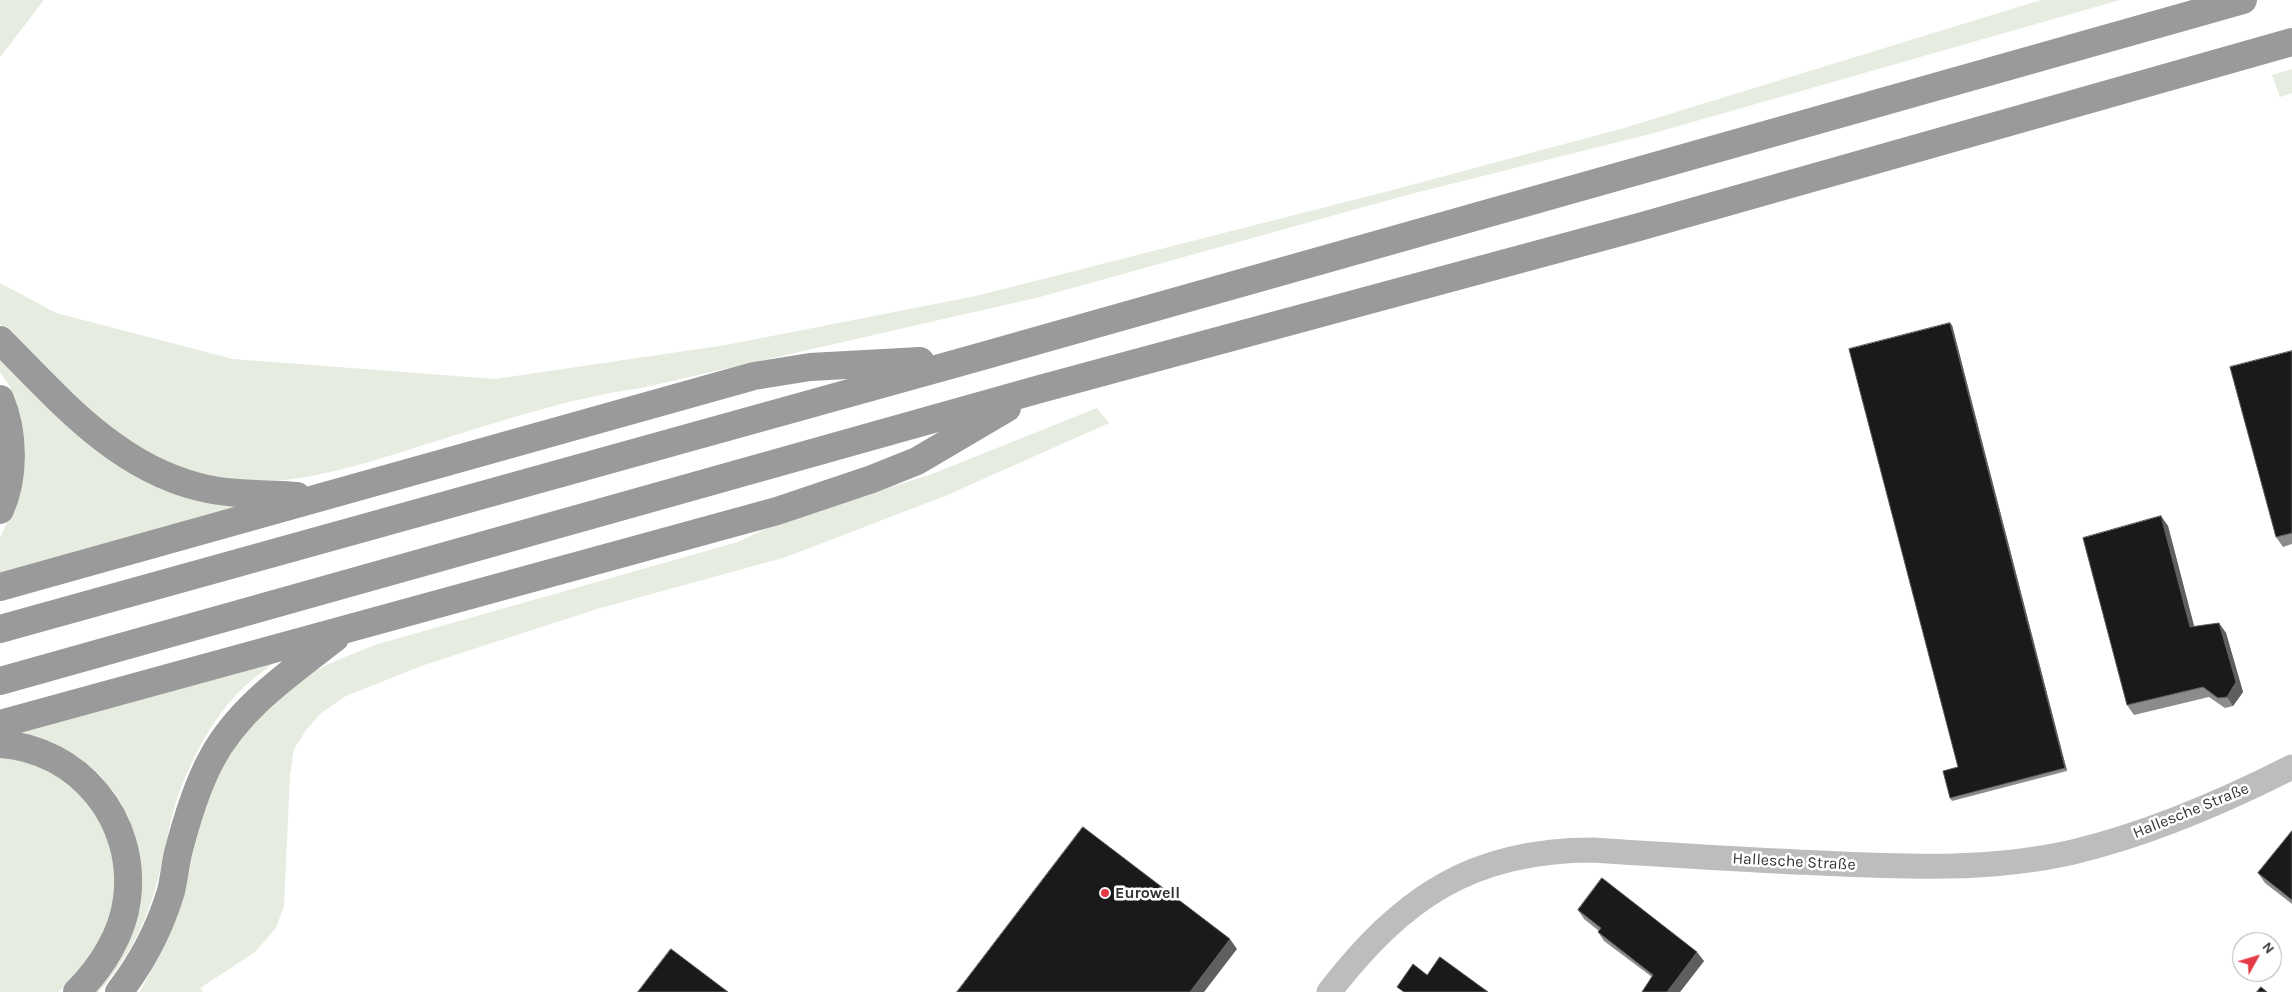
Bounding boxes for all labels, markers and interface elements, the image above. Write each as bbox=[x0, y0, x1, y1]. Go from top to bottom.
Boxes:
street label: Hallesche Straße bbox=[2130, 779, 2252, 843]
street label: Hallesche Straße bbox=[1732, 849, 1856, 875]
place label: Eurowell bbox=[1115, 883, 1180, 903]
marker: Eurowell bbox=[1099, 887, 1111, 899]
north arrow bbox=[2232, 932, 2282, 982]
text: N bbox=[2258, 939, 2278, 957]

